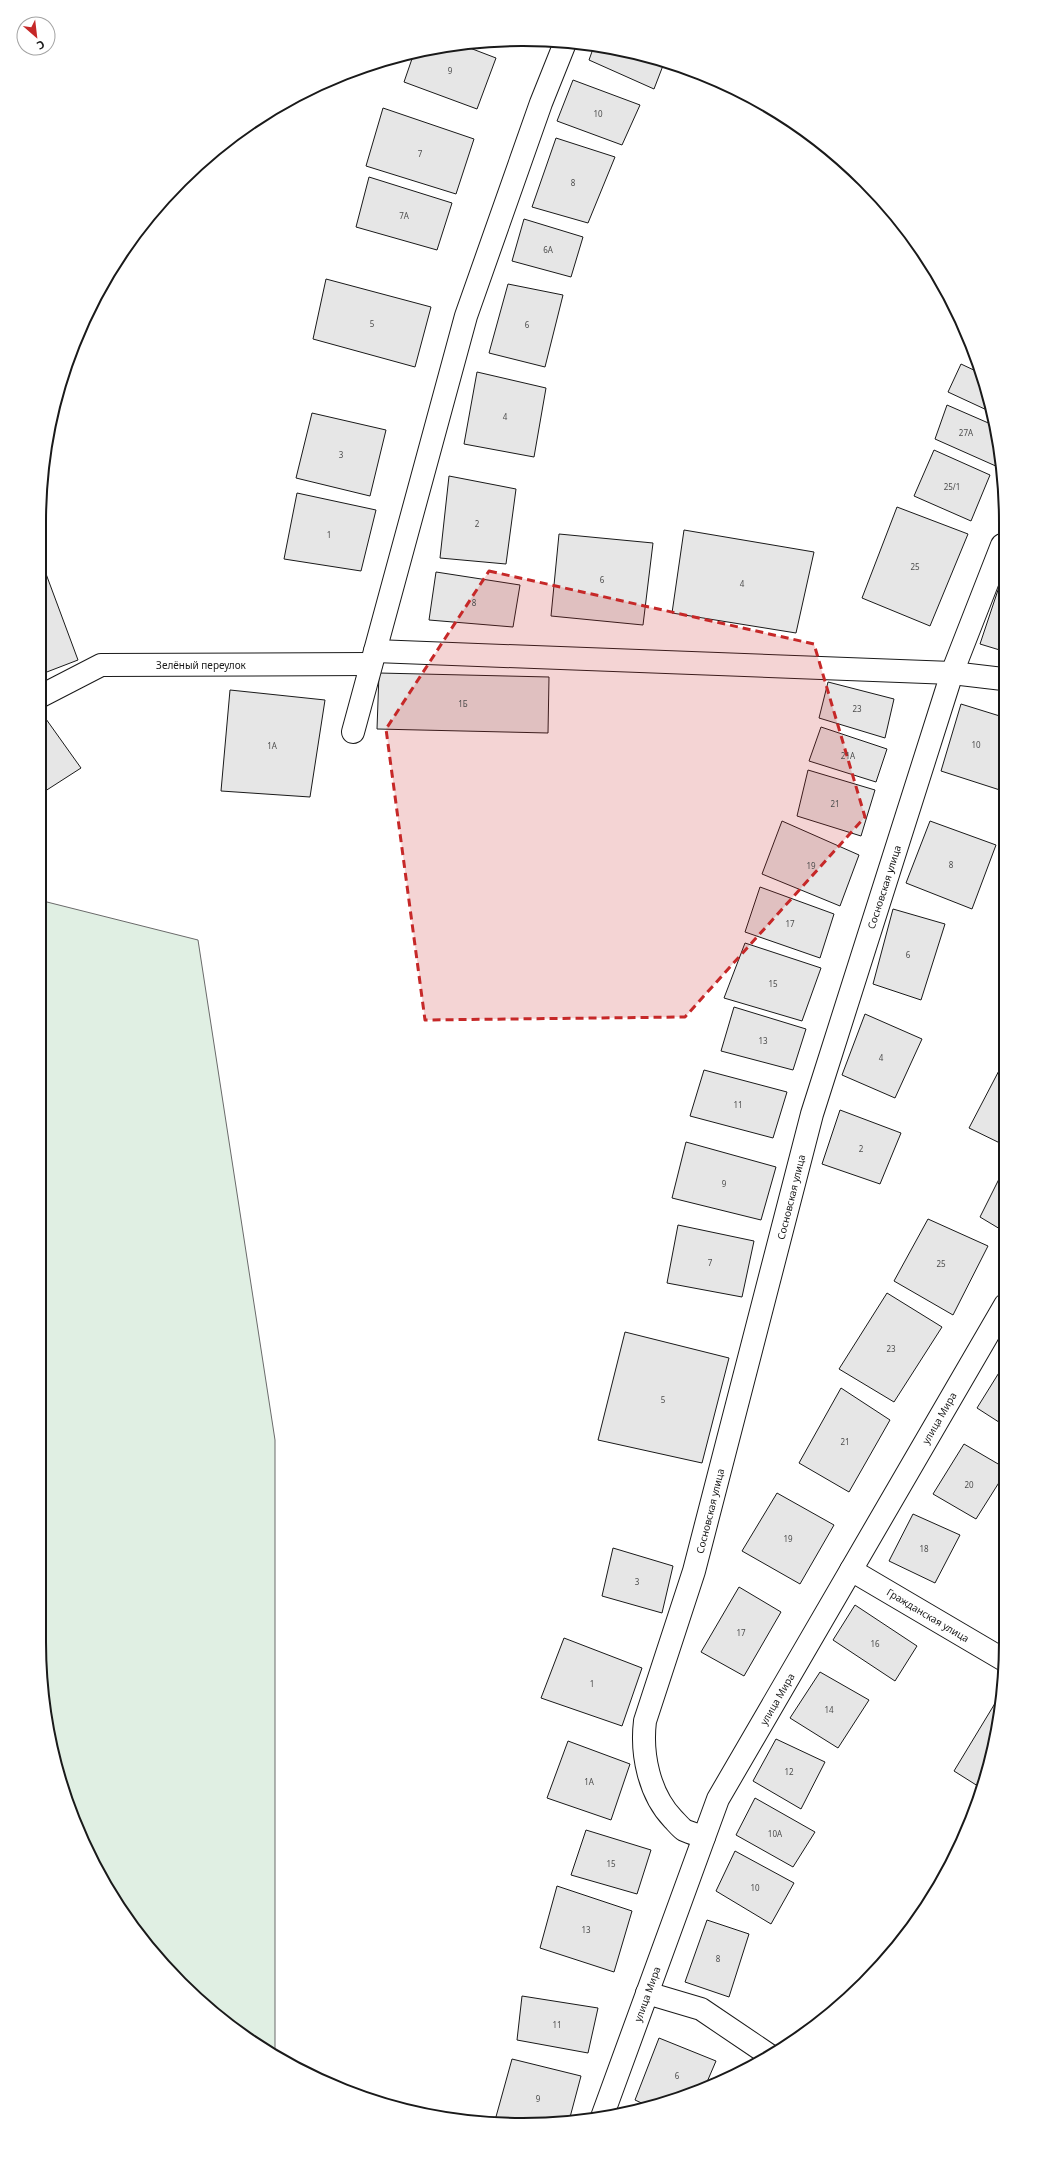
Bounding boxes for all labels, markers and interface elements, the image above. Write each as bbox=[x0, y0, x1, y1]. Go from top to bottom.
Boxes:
north arrow bbox=[16, 16, 56, 56]
text: С bbox=[34, 37, 48, 54]
house number: 9 bbox=[448, 65, 453, 76]
house number: 10 bbox=[593, 108, 603, 119]
house number: 7 bbox=[418, 148, 423, 159]
house number: 8 bbox=[571, 177, 576, 188]
house number: 7А bbox=[399, 210, 410, 221]
house number: 6А bbox=[543, 244, 554, 255]
house number: 5 bbox=[370, 318, 375, 329]
house number: 6 bbox=[525, 319, 530, 330]
house number: 4 bbox=[503, 411, 508, 422]
house number: 27А bbox=[959, 427, 974, 438]
house number: 3 bbox=[339, 449, 344, 460]
house number: 25/1 bbox=[944, 481, 960, 492]
house number: 2 bbox=[475, 518, 480, 529]
house number: 1 bbox=[327, 529, 331, 540]
house number: 25 bbox=[910, 561, 920, 572]
house number: 6 bbox=[600, 574, 605, 585]
house number: 4 bbox=[740, 578, 745, 589]
house number: 8 bbox=[472, 597, 477, 608]
street label: Зелёный переулок bbox=[156, 658, 247, 672]
house number: 1Б bbox=[458, 698, 468, 709]
house number: 23 bbox=[852, 703, 862, 714]
house number: 10 bbox=[971, 739, 981, 750]
house number: 1А bbox=[267, 740, 278, 751]
house number: 21А bbox=[841, 750, 856, 761]
house number: 21 bbox=[830, 798, 840, 809]
street label: Сосновская улица bbox=[864, 843, 904, 931]
house number: 8 bbox=[949, 859, 954, 870]
house number: 19 bbox=[806, 860, 816, 871]
house number: 17 bbox=[785, 918, 795, 929]
house number: 6 bbox=[906, 949, 911, 960]
house number: 15 bbox=[768, 978, 778, 989]
house number: 13 bbox=[758, 1035, 768, 1046]
house number: 4 bbox=[879, 1052, 884, 1063]
house number: 11 bbox=[733, 1099, 743, 1110]
house number: 2 bbox=[859, 1143, 864, 1154]
street label: Сосновская улица bbox=[774, 1153, 808, 1241]
house number: 9 bbox=[722, 1178, 727, 1189]
house number: 7 bbox=[708, 1257, 713, 1268]
house number: 25 bbox=[936, 1258, 946, 1269]
house number: 23 bbox=[886, 1343, 896, 1354]
street label: улица Мира bbox=[918, 1389, 960, 1447]
house number: 5 bbox=[661, 1394, 666, 1405]
house number: 21 bbox=[840, 1436, 850, 1447]
street label: Сосновская улица bbox=[693, 1467, 727, 1555]
house number: 20 bbox=[964, 1479, 974, 1490]
house number: 19 bbox=[783, 1533, 793, 1544]
house number: 18 bbox=[919, 1543, 929, 1554]
house number: 3 bbox=[635, 1576, 640, 1587]
street label: Гражданская улица bbox=[884, 1585, 972, 1645]
house number: 17 bbox=[736, 1627, 746, 1638]
house number: 16 bbox=[870, 1638, 880, 1649]
street label: улица Мира bbox=[756, 1670, 798, 1728]
house number: 1 bbox=[590, 1678, 594, 1689]
house number: 14 bbox=[824, 1704, 834, 1715]
house number: 12 bbox=[784, 1766, 794, 1777]
house number: 1А bbox=[584, 1776, 595, 1787]
house number: 10А bbox=[768, 1828, 783, 1839]
house number: 15 bbox=[606, 1858, 616, 1869]
house number: 10 bbox=[750, 1882, 760, 1893]
house number: 13 bbox=[581, 1924, 591, 1935]
house number: 8 bbox=[716, 1953, 721, 1964]
street label: улица Мира bbox=[631, 1964, 663, 2024]
house number: 11 bbox=[552, 2019, 562, 2030]
house number: 6 bbox=[675, 2070, 680, 2081]
house number: 9 bbox=[536, 2093, 541, 2104]

